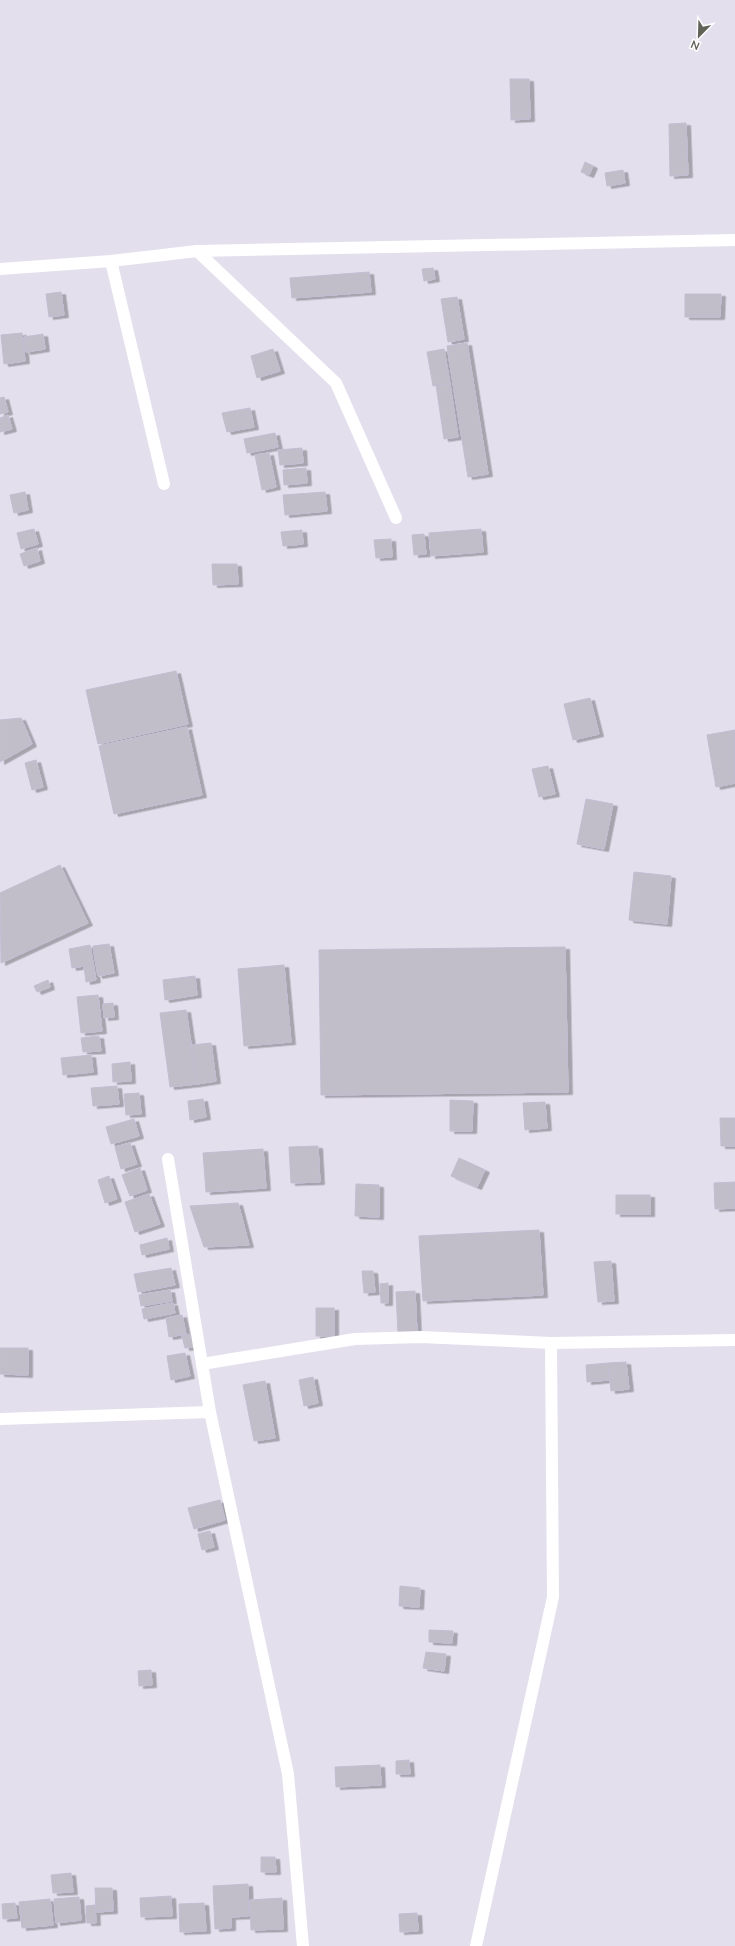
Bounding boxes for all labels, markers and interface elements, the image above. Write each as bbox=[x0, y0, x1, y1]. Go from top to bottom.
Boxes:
north arrow bbox=[679, 16, 719, 56]
text: N bbox=[689, 37, 702, 53]

